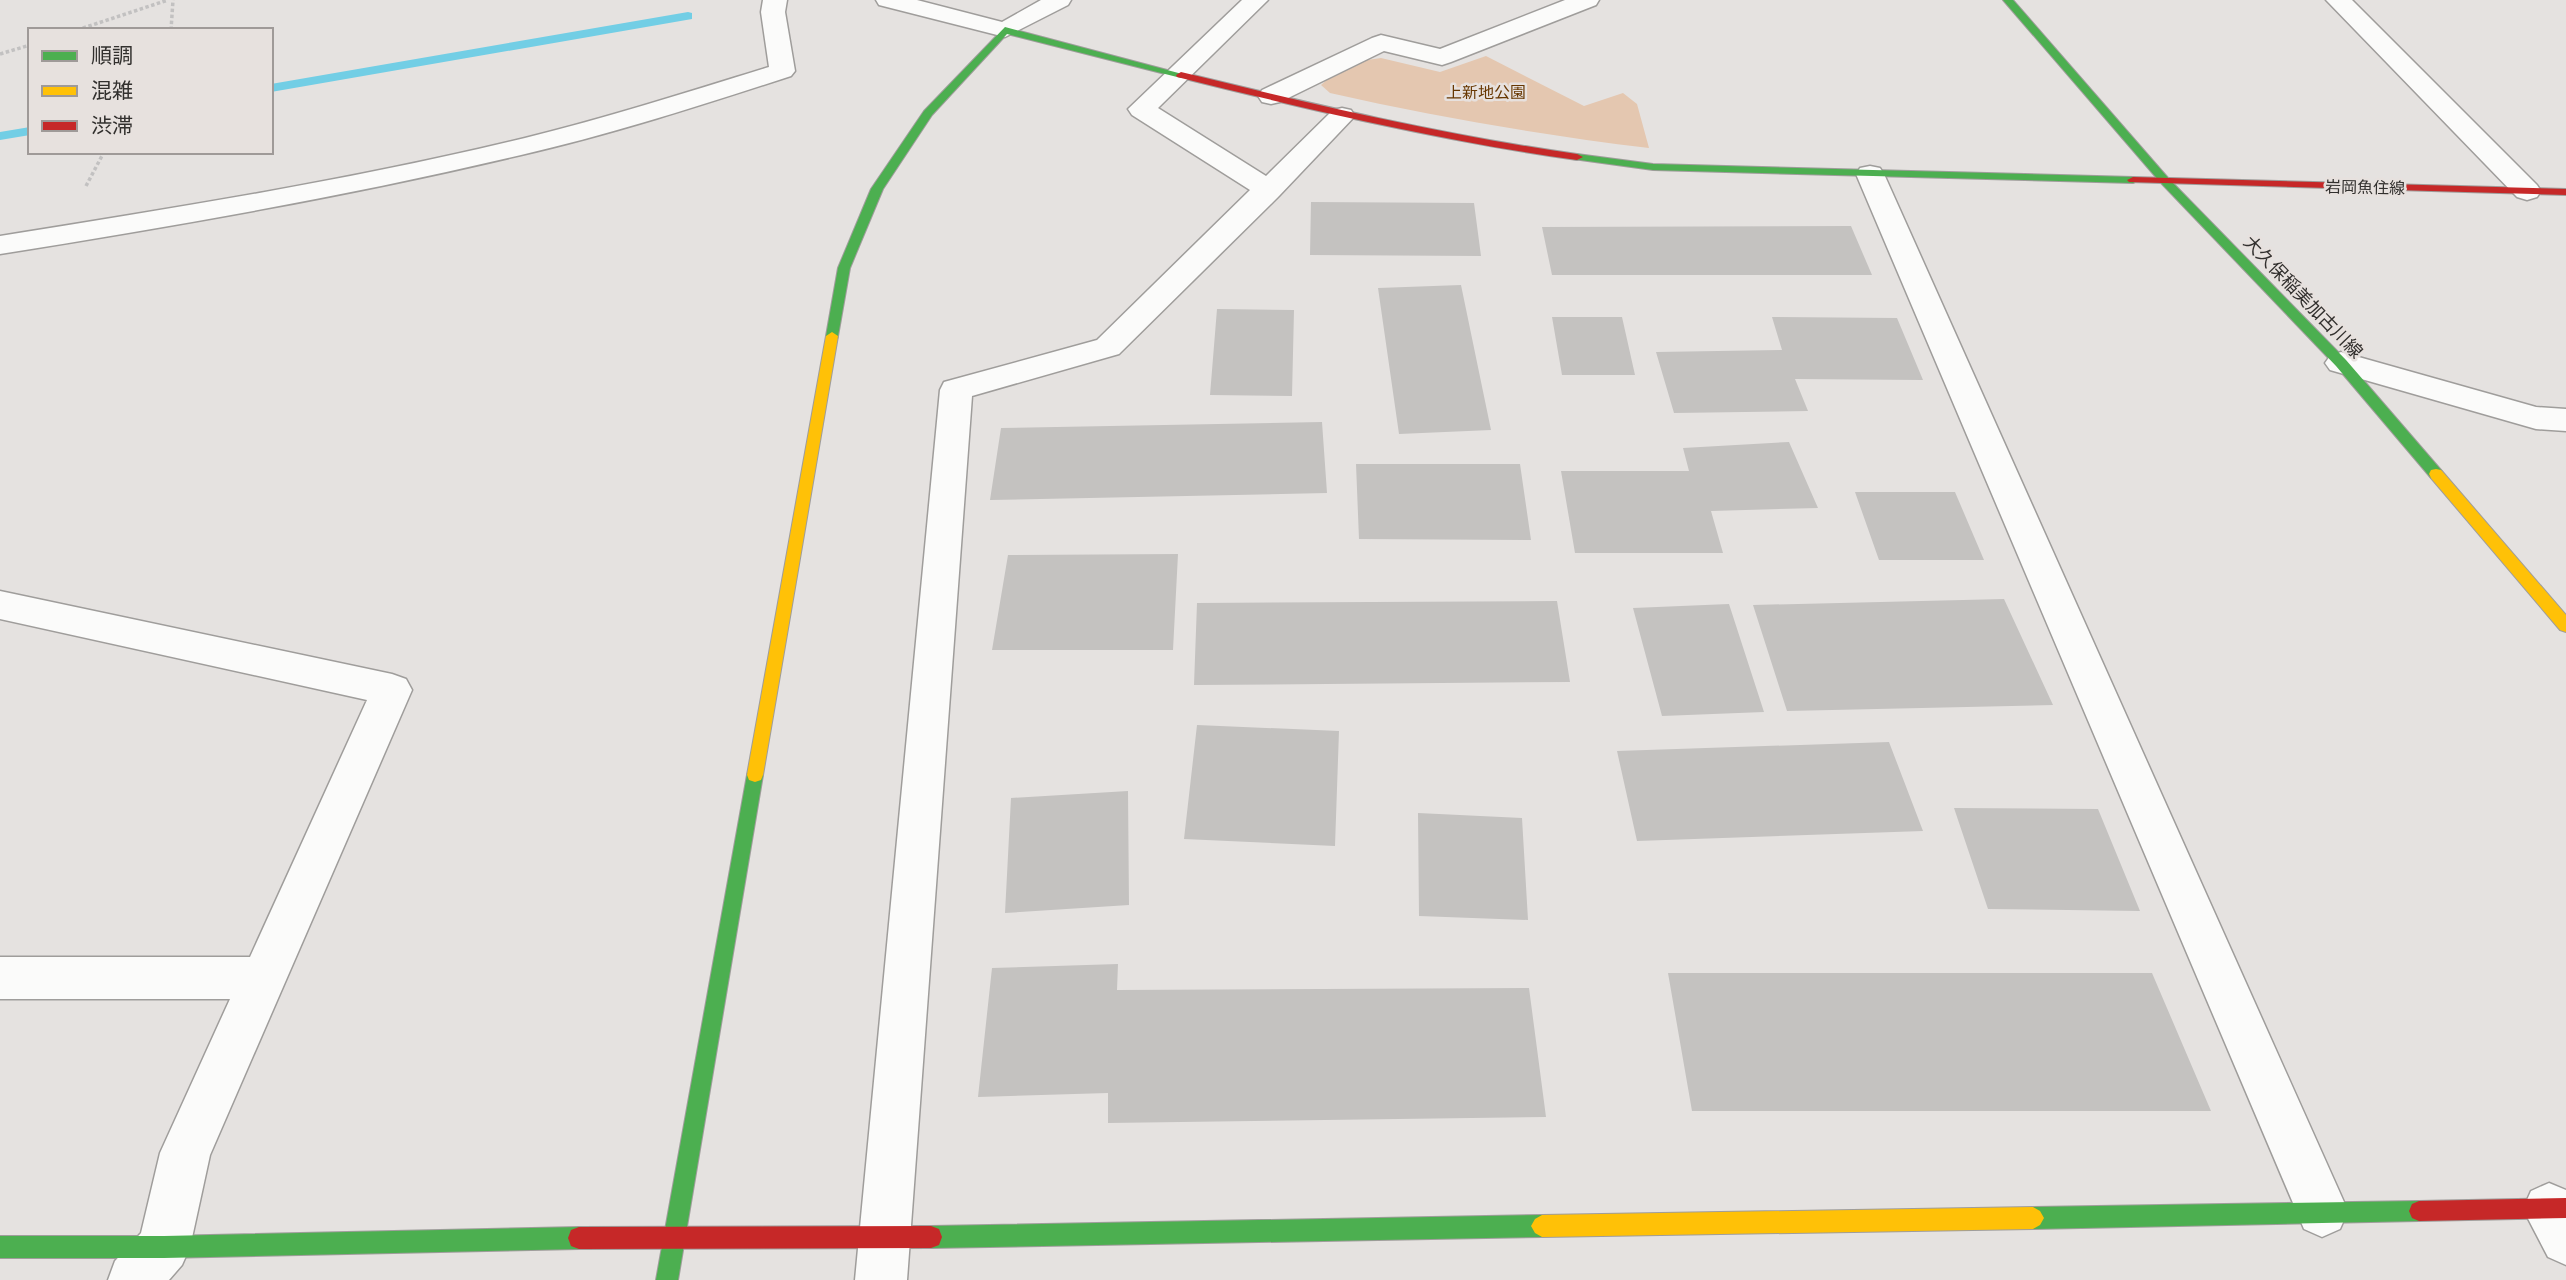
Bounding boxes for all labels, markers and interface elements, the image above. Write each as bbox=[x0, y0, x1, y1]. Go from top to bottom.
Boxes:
legend bbox=[28, 28, 273, 154]
text: 順調 bbox=[91, 41, 133, 69]
text: 混雑 bbox=[91, 76, 133, 104]
park label: 上新地公園 bbox=[1446, 81, 1526, 103]
text: 渋滞 bbox=[91, 111, 133, 139]
street label: 岩岡魚住線 bbox=[2325, 175, 2405, 199]
street label: 大久保稲美加古川線 bbox=[2239, 230, 2369, 363]

